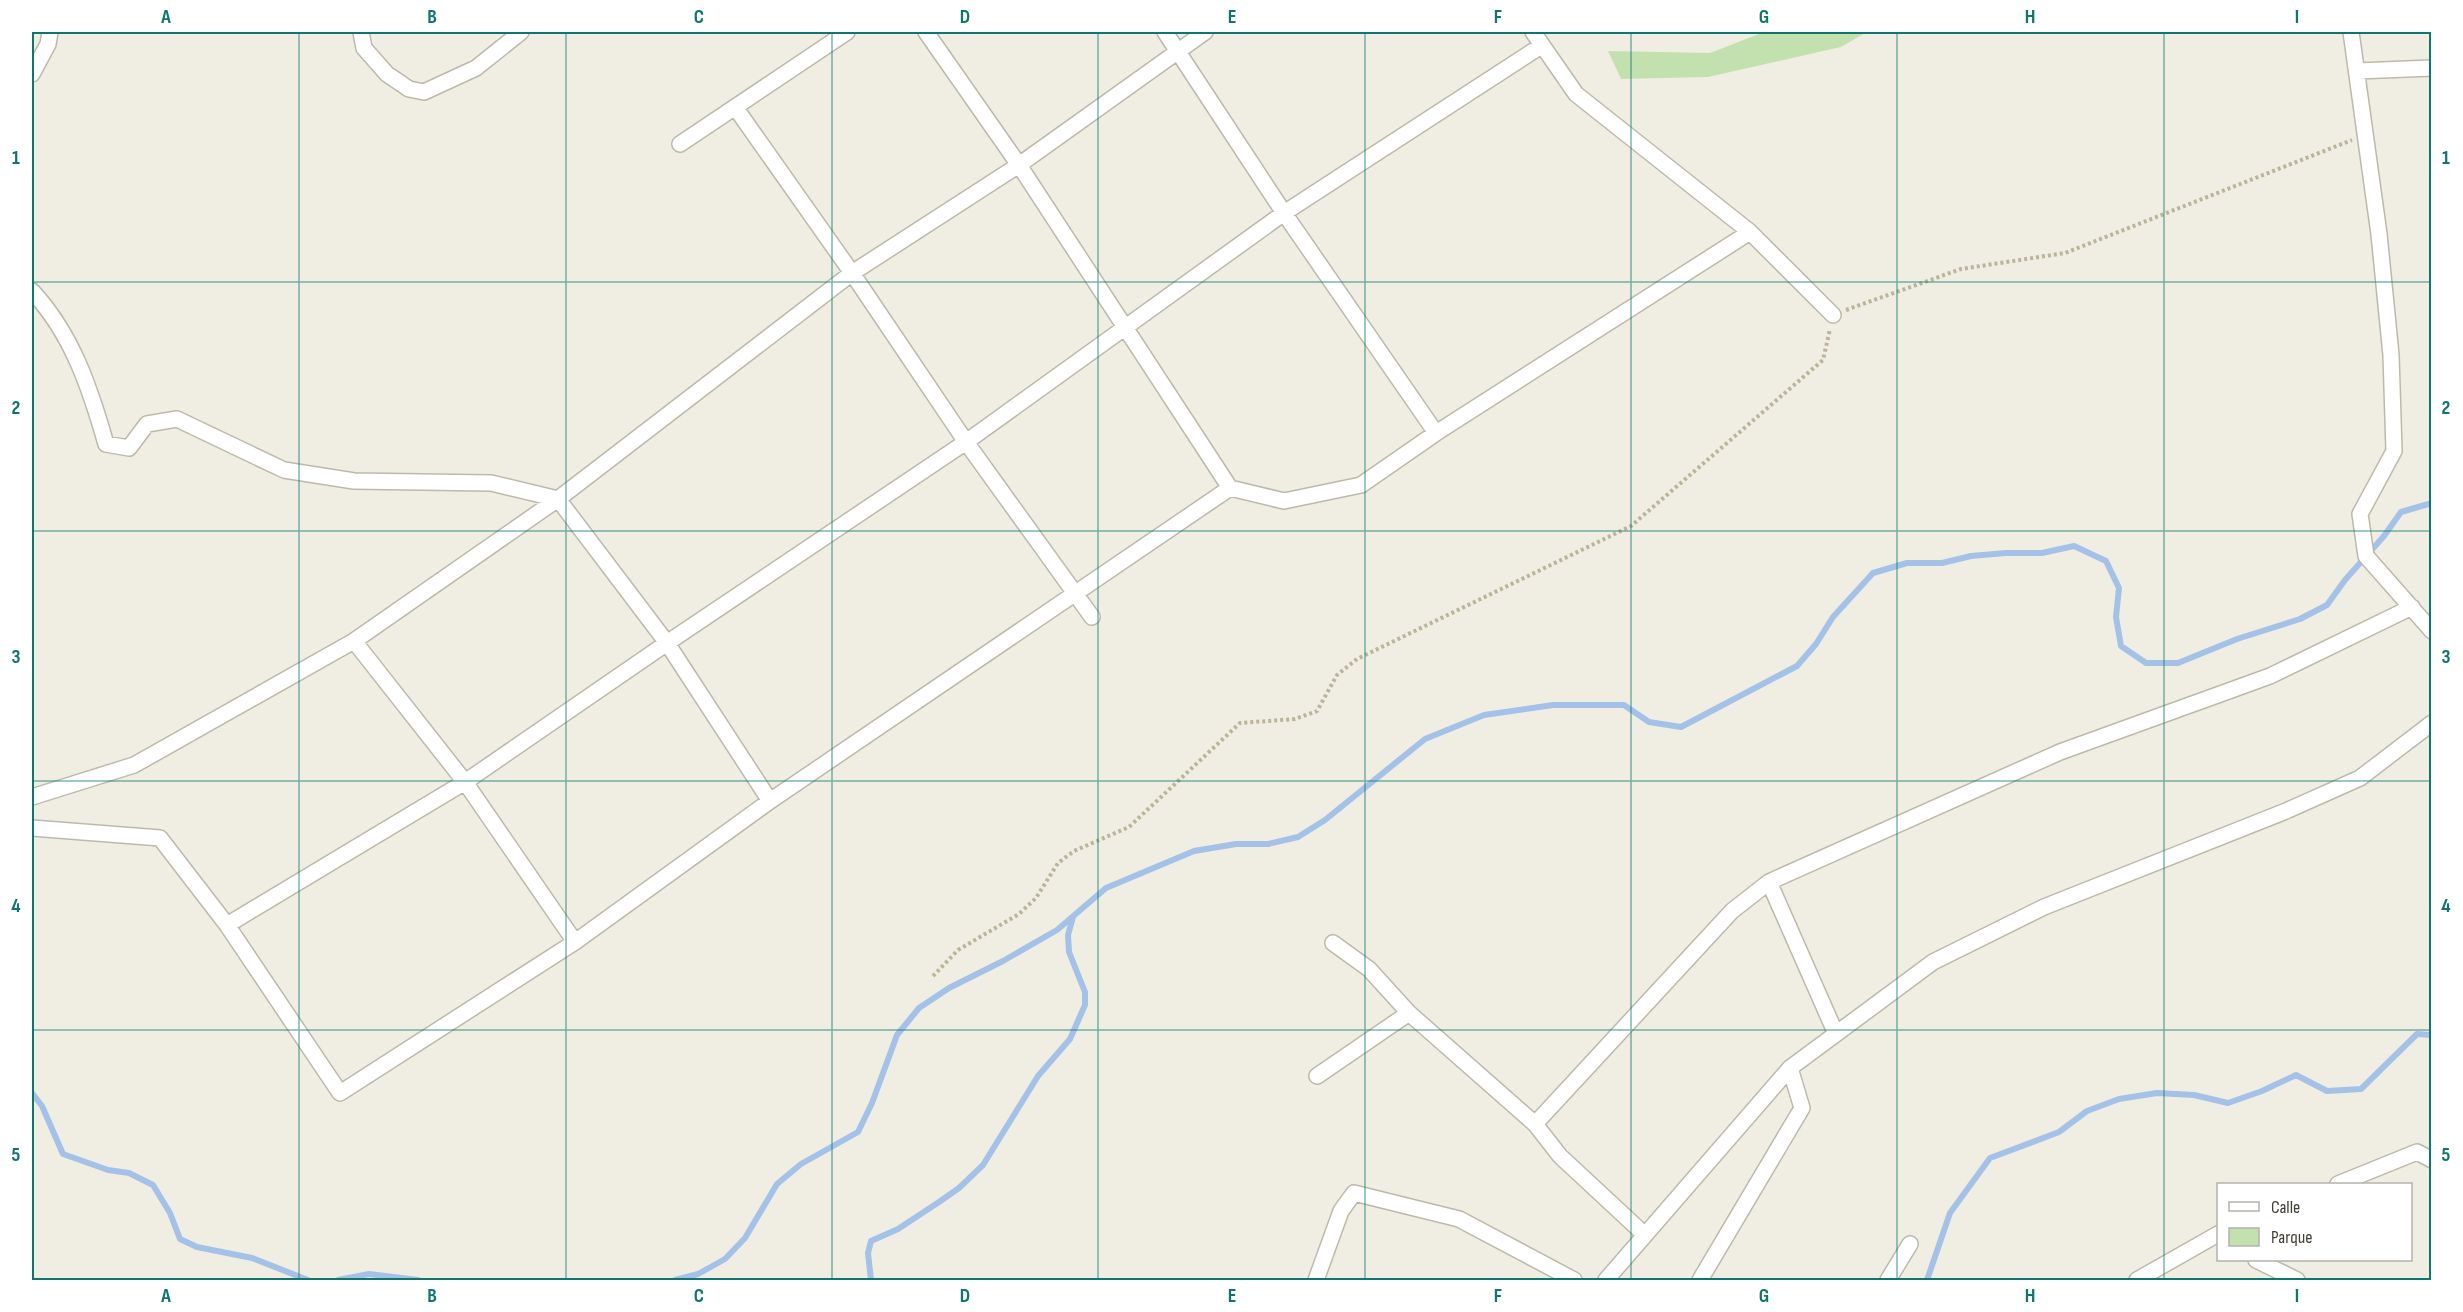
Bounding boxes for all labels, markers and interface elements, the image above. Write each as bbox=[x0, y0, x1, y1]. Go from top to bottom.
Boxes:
text: A bbox=[160, 5, 171, 29]
text: B bbox=[427, 5, 437, 29]
text: C bbox=[694, 5, 704, 29]
text: D bbox=[960, 5, 970, 29]
text: E bbox=[1228, 5, 1236, 29]
text: F bbox=[1494, 5, 1502, 29]
text: G bbox=[1759, 5, 1769, 29]
text: H bbox=[2025, 5, 2035, 29]
text: I bbox=[2295, 5, 2299, 29]
text: 1 bbox=[12, 146, 20, 170]
text: 1 bbox=[2442, 146, 2450, 170]
text: 2 bbox=[12, 396, 20, 420]
text: 2 bbox=[2442, 396, 2450, 420]
text: 3 bbox=[12, 645, 21, 669]
text: 3 bbox=[2442, 645, 2451, 669]
text: 4 bbox=[11, 894, 21, 918]
text: 4 bbox=[2441, 894, 2451, 918]
text: 5 bbox=[12, 1143, 21, 1167]
text: 5 bbox=[2442, 1143, 2451, 1167]
legend bbox=[2217, 1183, 2412, 1261]
text: Calle bbox=[2271, 1197, 2300, 1218]
text: Parque bbox=[2271, 1227, 2312, 1248]
text: A bbox=[160, 1284, 171, 1308]
text: B bbox=[427, 1284, 437, 1308]
text: C bbox=[694, 1284, 704, 1308]
text: D bbox=[960, 1284, 970, 1308]
text: E bbox=[1228, 1284, 1236, 1308]
text: F bbox=[1494, 1284, 1502, 1308]
text: G bbox=[1759, 1284, 1769, 1308]
text: H bbox=[2025, 1284, 2035, 1308]
text: I bbox=[2295, 1284, 2299, 1308]

